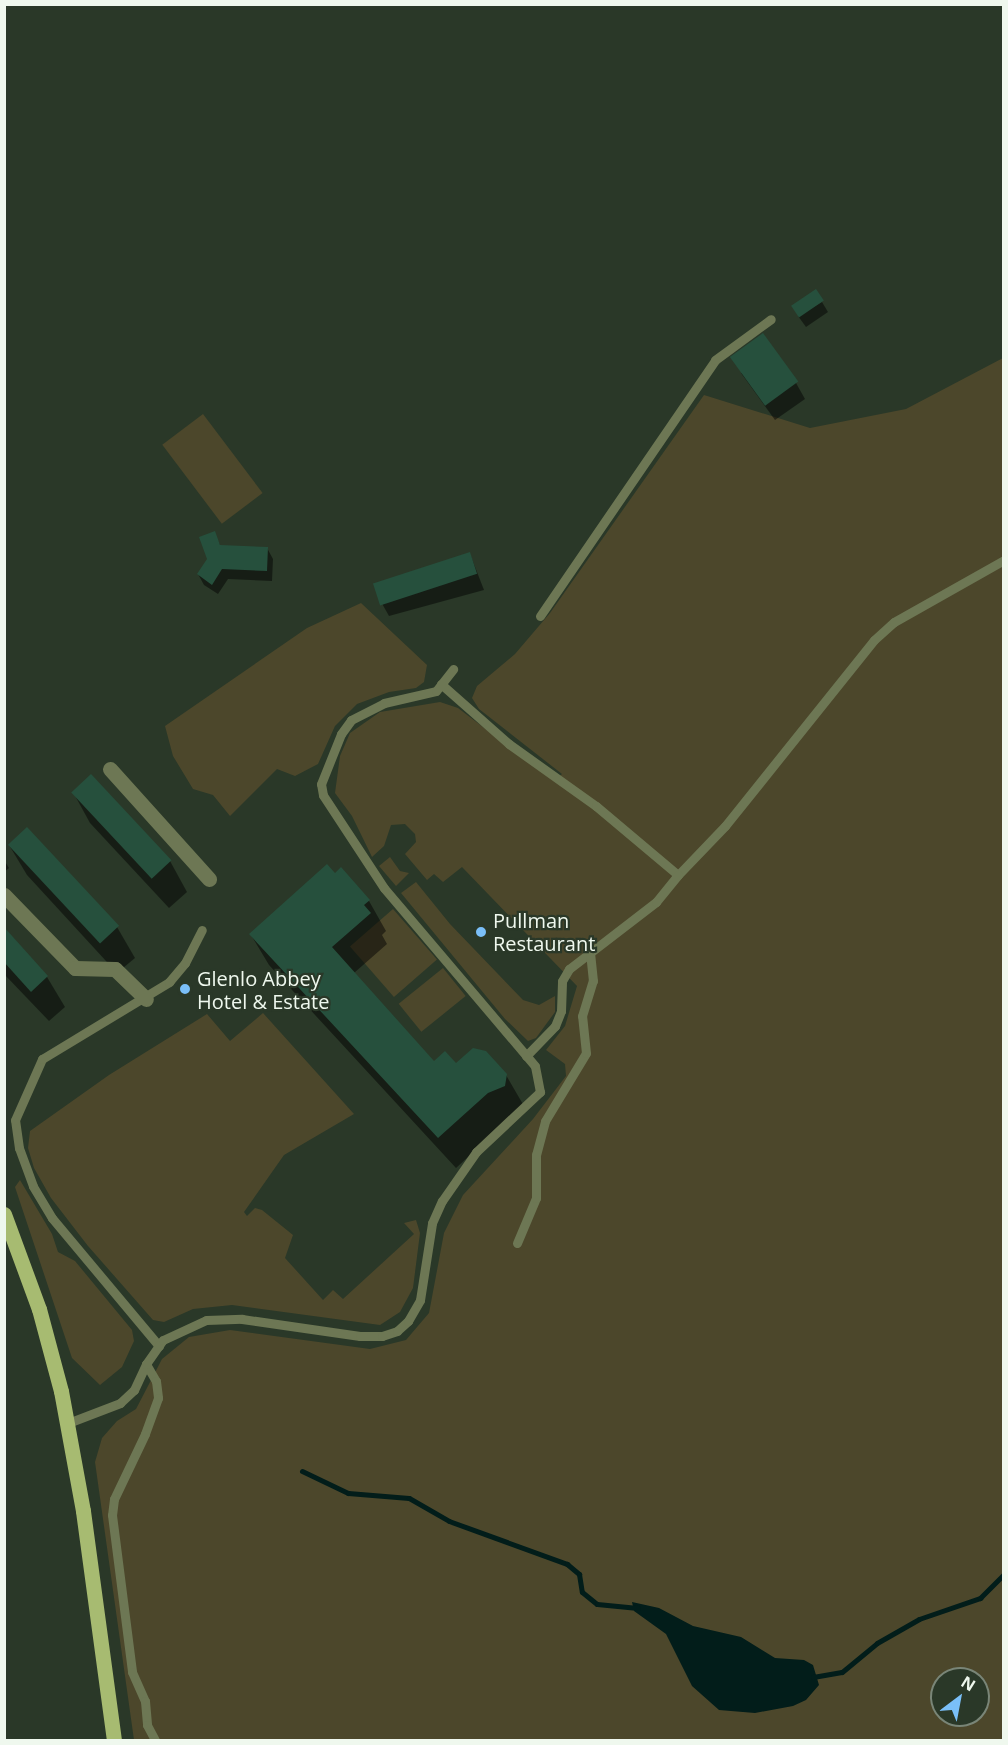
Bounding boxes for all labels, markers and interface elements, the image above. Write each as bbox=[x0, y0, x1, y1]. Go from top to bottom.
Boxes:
place label: Pullman Restaurant bbox=[493, 909, 595, 956]
marker: Pullman Restaurant bbox=[474, 925, 488, 939]
place label: Glenlo Abbey Hotel & Estate bbox=[197, 966, 329, 1013]
marker: Glenlo Abbey Hotel & Estate bbox=[178, 982, 192, 996]
north arrow bbox=[930, 1667, 990, 1727]
text: N bbox=[957, 1671, 980, 1696]

